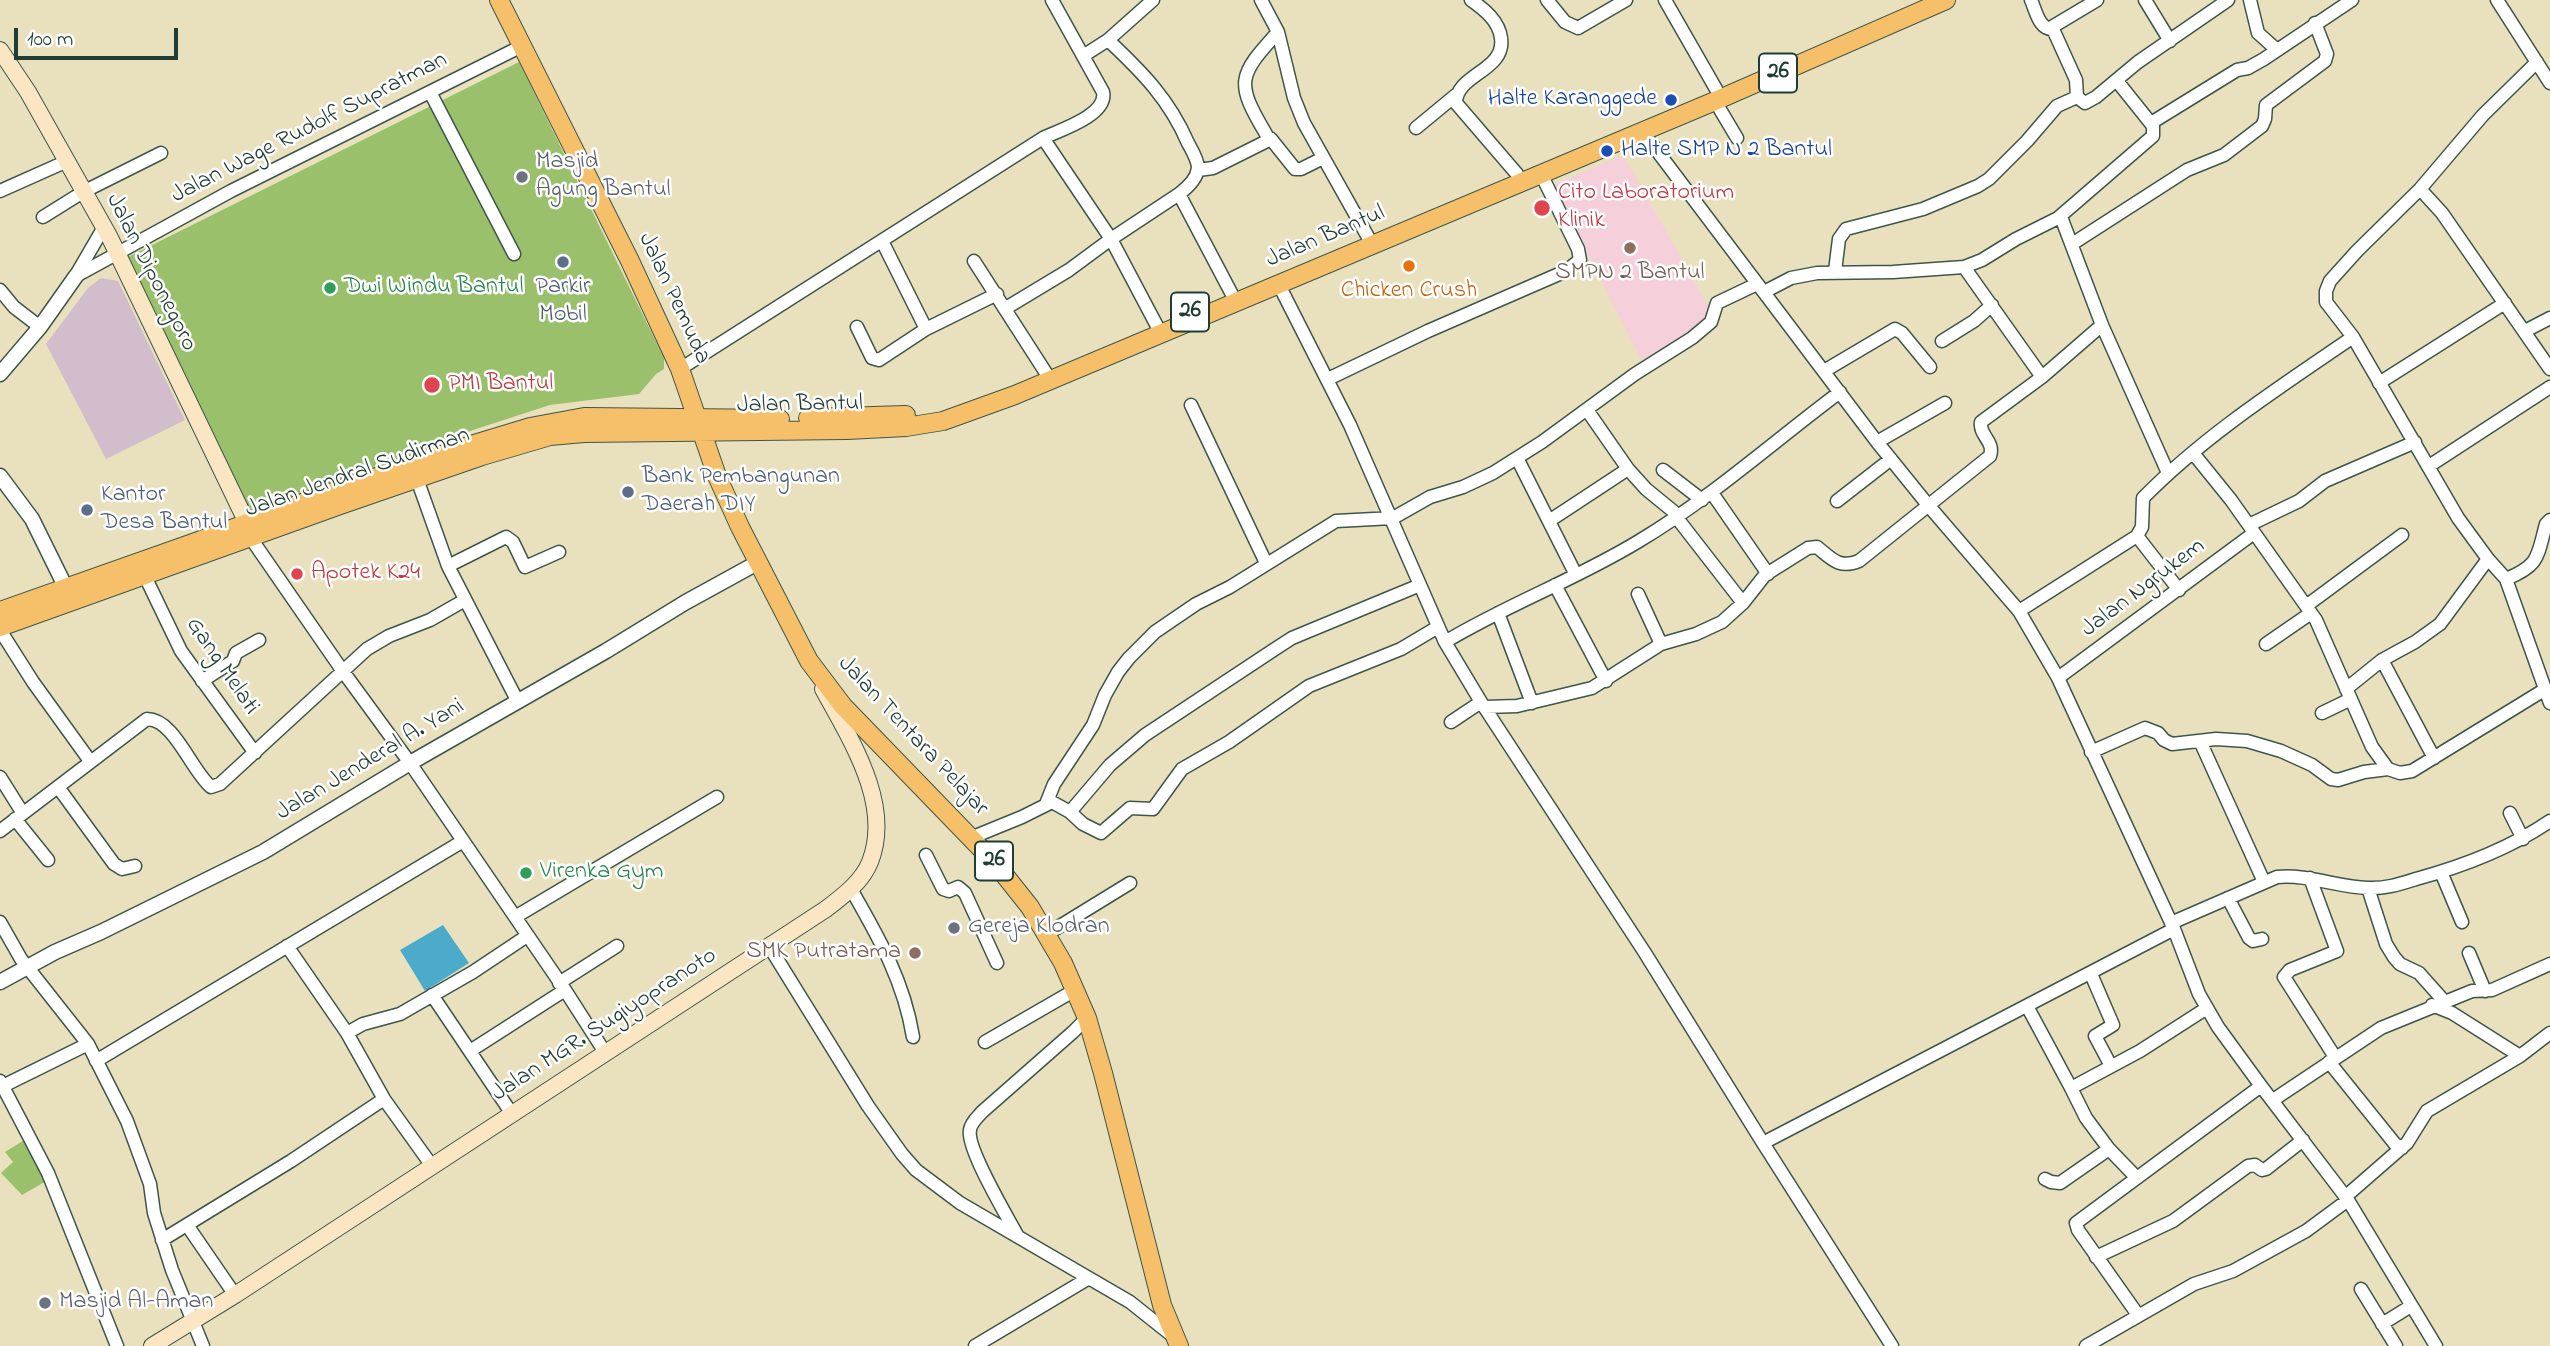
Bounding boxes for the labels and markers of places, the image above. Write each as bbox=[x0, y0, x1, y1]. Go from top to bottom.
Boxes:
place label: Halte Karanggede bbox=[1488, 86, 1657, 114]
marker: Halte Karanggede bbox=[1663, 92, 1679, 108]
place label: Halte SMP N 2 Bantul bbox=[1621, 137, 1832, 165]
marker: Halte SMP N 2 Bantul bbox=[1599, 143, 1615, 159]
place label: Masjid Agung Bantul bbox=[536, 149, 671, 205]
marker: Masjid Agung Bantul bbox=[514, 169, 530, 185]
place label: Cito Laboratorium Klinik bbox=[1558, 180, 1734, 236]
marker: Cito Laboratorium Klinik bbox=[1532, 198, 1552, 218]
marker: SMPN 2 Bantul bbox=[1622, 240, 1638, 256]
marker: Parkir Mobil bbox=[555, 254, 571, 270]
marker: Chicken Crush bbox=[1401, 258, 1417, 274]
place label: SMPN 2 Bantul bbox=[1555, 260, 1705, 288]
place label: Dwi Windu Bantul bbox=[344, 274, 523, 302]
place label: Parkir Mobil bbox=[535, 274, 591, 330]
place label: Chicken Crush bbox=[1341, 278, 1477, 306]
marker: Dwi Windu Bantul bbox=[322, 280, 338, 296]
place label: PMI Bantul bbox=[448, 371, 553, 399]
marker: PMI Bantul bbox=[422, 375, 442, 395]
place label: Bank Pembangunan Daerah DIY bbox=[642, 464, 840, 520]
place label: Kantor Desa Bantul bbox=[101, 482, 227, 538]
marker: Bank Pembangunan Daerah DIY bbox=[620, 484, 636, 500]
marker: Kantor Desa Bantul bbox=[79, 502, 95, 518]
place label: Apotek K24 bbox=[311, 560, 420, 588]
marker: Apotek K24 bbox=[289, 566, 305, 582]
place label: Virenka Gym bbox=[540, 859, 663, 887]
marker: Virenka Gym bbox=[518, 865, 534, 881]
place label: Gereja Klodran bbox=[968, 914, 1110, 942]
marker: Gereja Klodran bbox=[946, 920, 962, 936]
place label: SMK Putratama bbox=[746, 939, 901, 967]
marker: SMK Putratama bbox=[907, 945, 923, 961]
place label: Masjid Al-Aman bbox=[59, 1289, 213, 1317]
marker: Masjid Al-Aman bbox=[37, 1295, 53, 1311]

